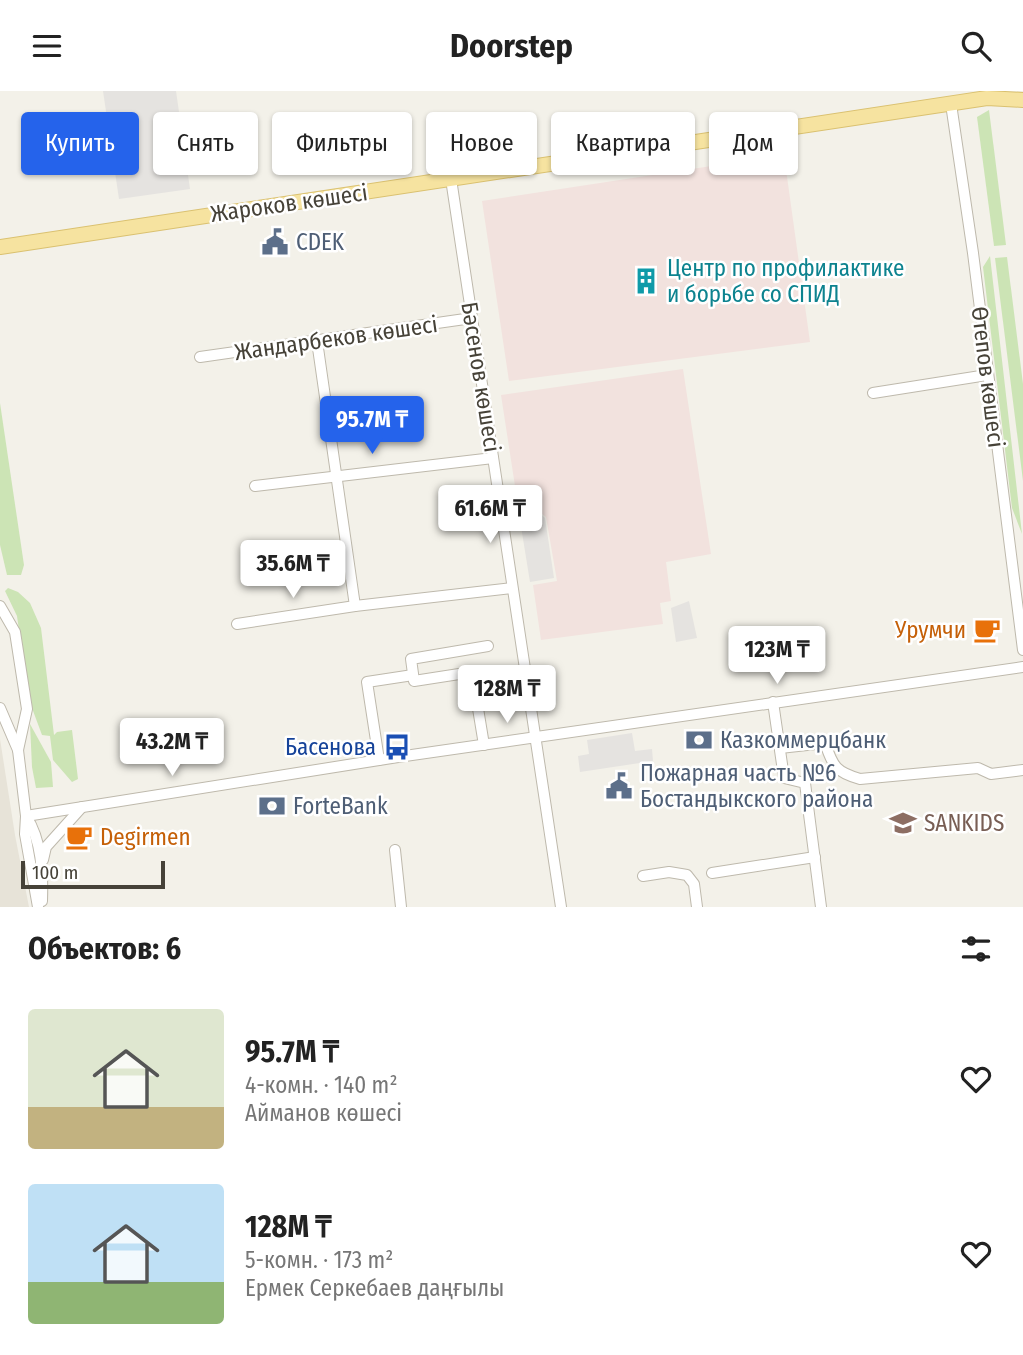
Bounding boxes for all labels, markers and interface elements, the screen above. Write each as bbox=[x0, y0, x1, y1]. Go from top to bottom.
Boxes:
icon: menu bbox=[28, 27, 66, 65]
text: Doorstep bbox=[450, 27, 573, 65]
icon: search bbox=[957, 27, 995, 65]
chip: Купить bbox=[21, 112, 139, 175]
chip: Снять bbox=[153, 112, 258, 175]
chip: Фильтры bbox=[272, 112, 412, 175]
chip: Новое bbox=[426, 112, 537, 175]
chip: Квартира bbox=[551, 112, 695, 175]
chip: Дом bbox=[709, 112, 798, 175]
street label: Жароков көшесі bbox=[209, 178, 369, 228]
public building icon: CDEK bbox=[260, 227, 290, 257]
place label: CDEK bbox=[296, 228, 345, 256]
place label: Центр по профилактике и борьбе со СПИД bbox=[667, 254, 904, 308]
building icon: Центр по профилактике и борьбе со СПИД bbox=[631, 266, 661, 296]
street label: Бәсенов көшесі bbox=[455, 300, 507, 454]
street label: Өтепов көшесі bbox=[965, 305, 1011, 449]
street label: Жандарбеков көшесі bbox=[233, 310, 439, 366]
pin: 95.7M ₸ bbox=[307, 397, 437, 456]
text: 95.7M ₸ bbox=[336, 405, 408, 433]
pin: 61.6M ₸ bbox=[425, 485, 555, 545]
text: 61.6M ₸ bbox=[454, 494, 526, 522]
pin: 35.6M ₸ bbox=[228, 540, 358, 600]
text: 35.6M ₸ bbox=[256, 549, 330, 577]
cafe icon: Урумчи bbox=[972, 615, 1002, 645]
place label: Урумчи bbox=[894, 616, 966, 644]
pin: 123M ₸ bbox=[720, 627, 834, 686]
text: 123M ₸ bbox=[744, 635, 810, 663]
pin: 128M ₸ bbox=[450, 665, 564, 725]
text: 128M ₸ bbox=[474, 674, 540, 702]
pin: 43.2M ₸ bbox=[107, 719, 237, 778]
bank icon: Казкоммерцбанк bbox=[684, 725, 714, 755]
place label: Казкоммерцбанк bbox=[720, 726, 886, 754]
text: 43.2M ₸ bbox=[136, 727, 208, 755]
bus stop icon: Басенова bbox=[382, 732, 412, 762]
place label: Басенова bbox=[285, 733, 376, 761]
place label: Пожарная часть №6 Бостандыкского района bbox=[640, 759, 873, 813]
public building icon: Пожарная часть №6 Бостандыкского района bbox=[604, 771, 634, 801]
bank icon: ForteBank bbox=[257, 791, 287, 821]
place label: ForteBank bbox=[293, 792, 388, 820]
school or university icon: SANKIDS bbox=[888, 808, 918, 838]
place label: SANKIDS bbox=[924, 809, 1004, 837]
cafe icon: Degirmen bbox=[64, 822, 94, 852]
place label: Degirmen bbox=[100, 823, 191, 851]
scale bar bbox=[21, 858, 164, 890]
text: 100 m bbox=[32, 861, 78, 884]
icon: filters bbox=[957, 930, 995, 968]
text: Объектов: 6 bbox=[28, 931, 181, 967]
text: 95.7M ₸ bbox=[245, 1034, 339, 1070]
icon: home bbox=[84, 1037, 168, 1121]
icon: heart bbox=[957, 1060, 995, 1098]
text: 4-комн. · 140 m² bbox=[245, 1071, 398, 1099]
text: Айманов көшесі bbox=[245, 1099, 402, 1127]
text: 128M ₸ bbox=[245, 1209, 332, 1245]
icon: home bbox=[84, 1212, 168, 1296]
icon: heart bbox=[957, 1235, 995, 1273]
text: 5-комн. · 173 m² bbox=[245, 1246, 393, 1274]
text: Ермек Серкебаев даңғылы bbox=[245, 1274, 504, 1302]

